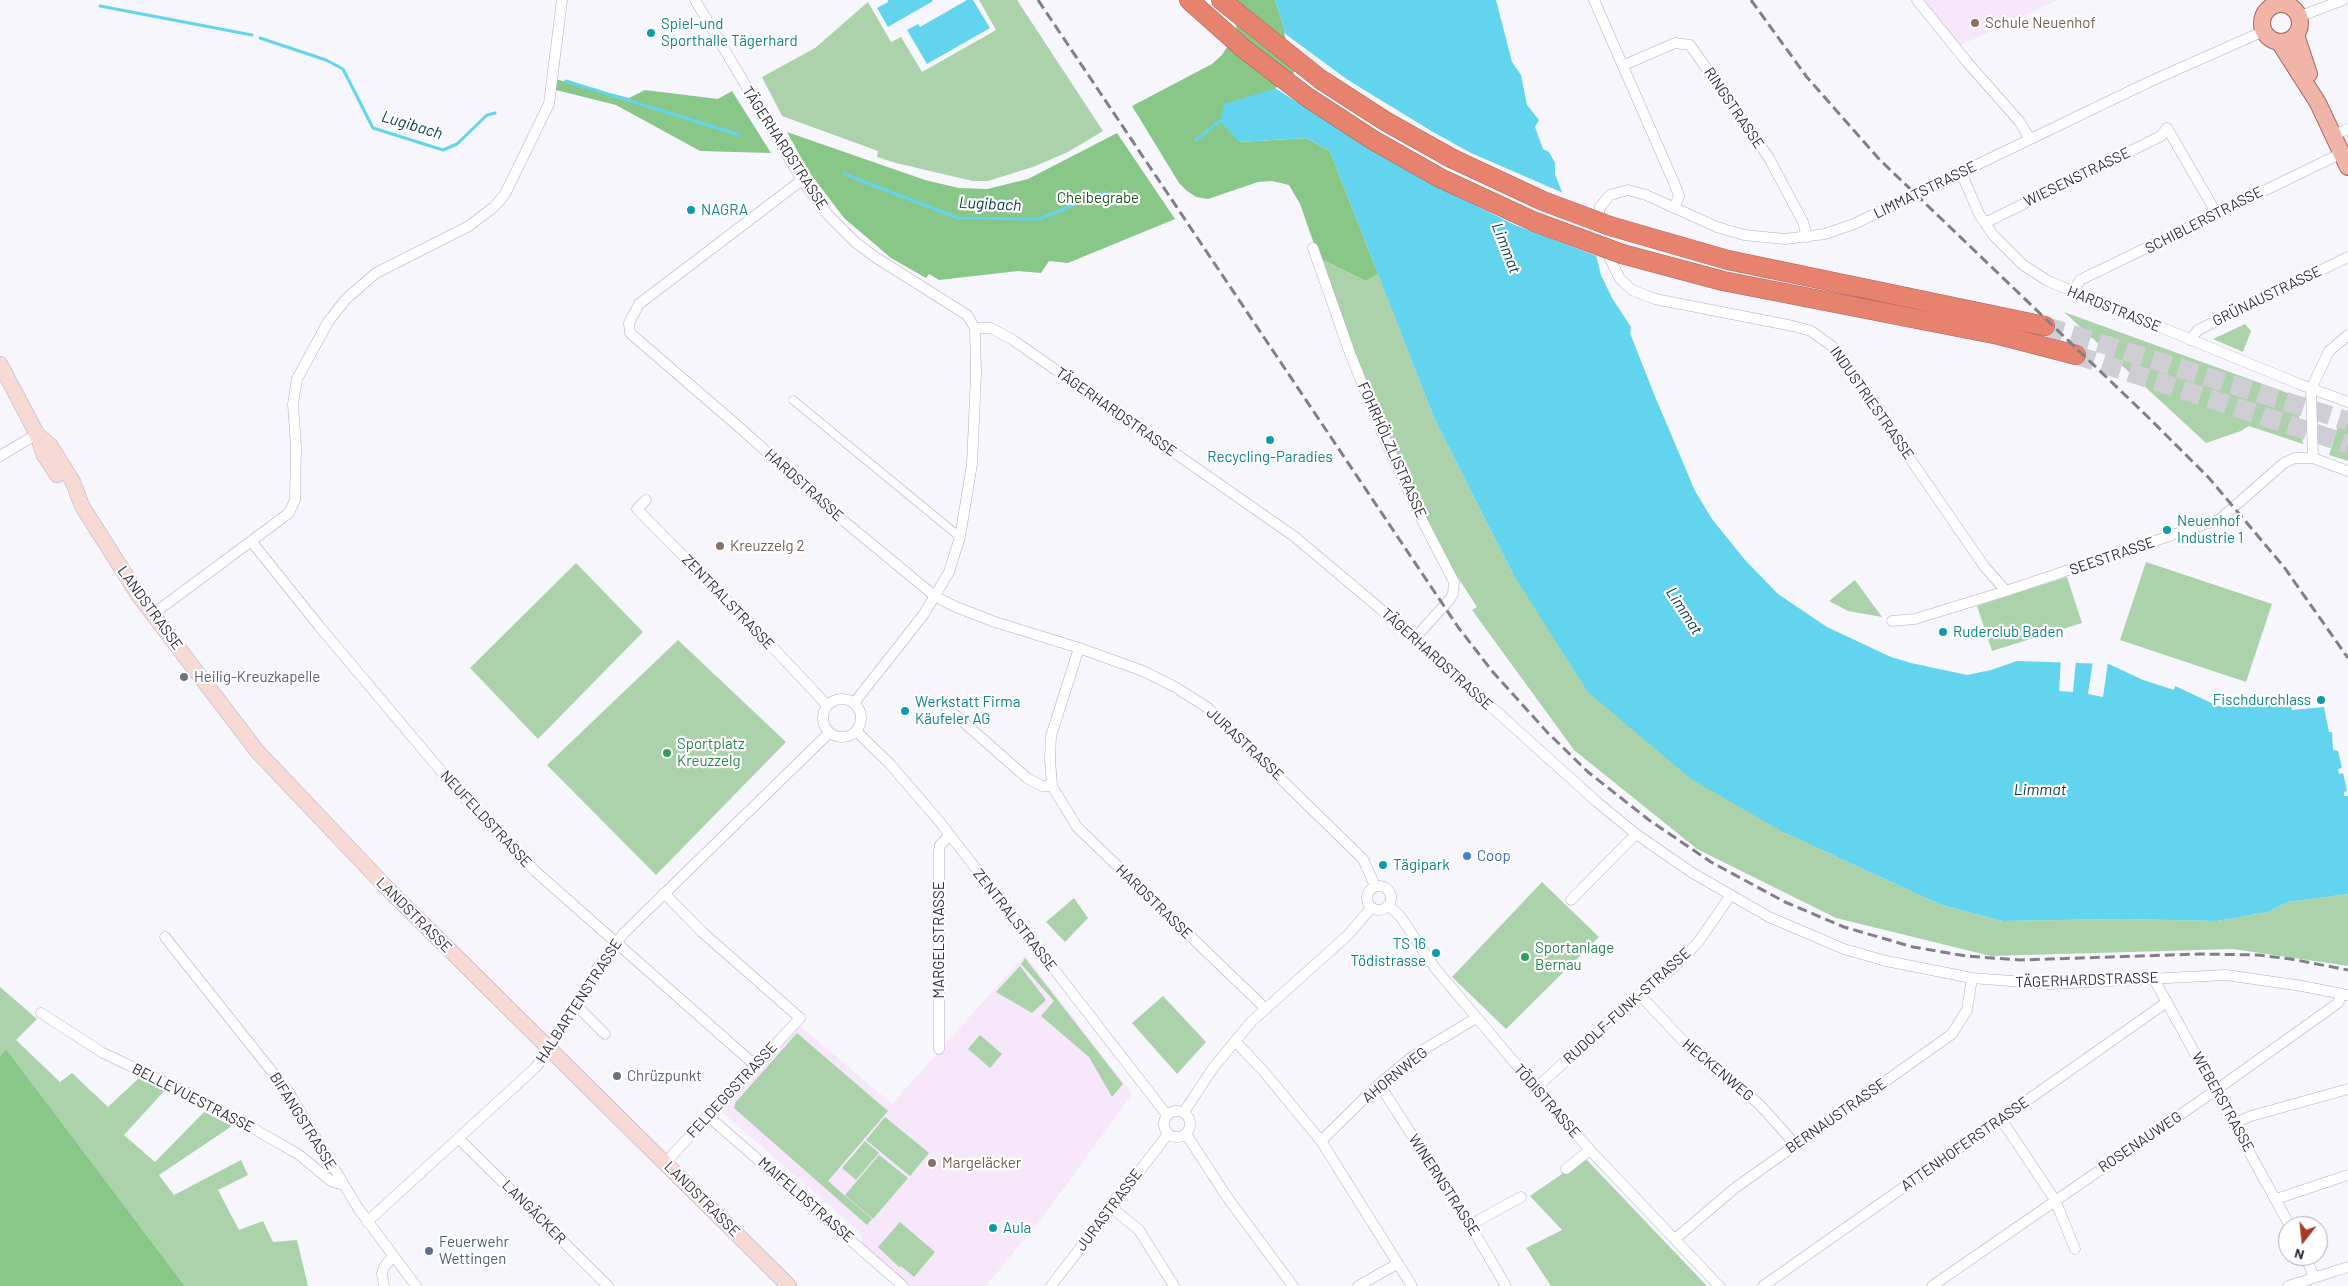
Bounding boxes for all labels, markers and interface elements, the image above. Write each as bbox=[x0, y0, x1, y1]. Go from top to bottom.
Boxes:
place label: Schule Neuenhof bbox=[1985, 14, 2096, 32]
place label: Spiel-und Sporthalle Tägerhard bbox=[661, 15, 798, 50]
marker: Schule Neuenhof bbox=[1969, 17, 1981, 29]
marker: Spiel-und Sporthalle Tägerhard bbox=[645, 27, 657, 39]
street label: RINGSTRASSE bbox=[1700, 64, 1768, 152]
street label: TÄGERHARDSTRASSE bbox=[738, 83, 832, 213]
water label: Lugibach bbox=[379, 107, 445, 143]
street label: WIESENSTRASSE bbox=[2021, 143, 2133, 211]
street label: LIMMATSTRASSE bbox=[1871, 157, 1979, 223]
street label: SCHIBLERSTRASSE bbox=[2142, 183, 2266, 257]
park label: Cheibegrabe bbox=[1057, 189, 1139, 207]
water label: Lugibach bbox=[958, 193, 1022, 215]
place label: NAGRA bbox=[701, 201, 748, 219]
marker: NAGRA bbox=[685, 204, 697, 216]
water label: Limmat bbox=[1488, 220, 1524, 276]
street label: GRÜNAUSTRASSE bbox=[2210, 262, 2324, 330]
street label: HARDSTRASSE bbox=[2065, 282, 2163, 336]
street label: INDUSTRIESTRASSE bbox=[1826, 343, 1918, 463]
street label: TÄGERHARDSTRASSE bbox=[1052, 363, 1180, 461]
street label: FOHRHÖLZLISTRASSE bbox=[1354, 379, 1430, 521]
marker: Recycling-Paradies bbox=[1264, 434, 1276, 446]
street label: HARDSTRASSE bbox=[761, 445, 847, 525]
place label: Recycling-Paradies bbox=[1207, 448, 1333, 466]
place label: Neuenhof Industrie 1 bbox=[2177, 512, 2243, 547]
marker: Neuenhof Industrie 1 bbox=[2161, 524, 2173, 536]
street label: SEESTRASSE bbox=[2067, 533, 2157, 579]
place label: Kreuzzelg 2 bbox=[730, 537, 804, 555]
marker: Kreuzzelg 2 bbox=[714, 540, 726, 552]
street label: ZENTRALSTRASSE bbox=[678, 551, 778, 653]
street label: LANDSTRASSE bbox=[114, 563, 186, 653]
water label: Limmat bbox=[1662, 584, 1706, 638]
street label: TÄGERHARDSTRASSE bbox=[1378, 604, 1496, 714]
place label: Ruderclub Baden bbox=[1953, 623, 2064, 641]
marker: Ruderclub Baden bbox=[1937, 626, 1949, 638]
place label: Heilig-Kreuzkapelle bbox=[194, 668, 320, 686]
marker: Heilig-Kreuzkapelle bbox=[178, 671, 190, 683]
place label: Fischdurchlass bbox=[2213, 691, 2311, 709]
place label: Werkstatt Firma Käufeler AG bbox=[915, 693, 1020, 728]
marker: Fischdurchlass bbox=[2315, 694, 2327, 706]
street label: JURASTRASSE bbox=[1203, 704, 1287, 784]
marker: Werkstatt Firma Käufeler AG bbox=[899, 705, 911, 717]
place label: Sportplatz Kreuzzelg bbox=[677, 735, 745, 770]
marker: Sportplatz Kreuzzelg bbox=[661, 747, 673, 759]
street label: NEUFELDSTRASSE bbox=[436, 767, 536, 871]
water label: Limmat bbox=[2014, 780, 2066, 800]
place label: Coop bbox=[1477, 847, 1511, 865]
marker: Coop bbox=[1461, 850, 1473, 862]
place label: Tägipark bbox=[1393, 856, 1450, 874]
marker: Tägipark bbox=[1377, 859, 1389, 871]
street label: HARDSTRASSE bbox=[1112, 861, 1196, 943]
street label: ZENTRALSTRASSE bbox=[969, 865, 1061, 975]
street label: LANDSTRASSE bbox=[373, 874, 455, 956]
street label: MARGELSTRASSE bbox=[930, 881, 948, 999]
place label: TS 16 Tödistrasse bbox=[1351, 935, 1426, 970]
street label: HALBARTENSTRASSE bbox=[532, 936, 626, 1066]
place label: Sportanlage Bernau bbox=[1535, 939, 1614, 974]
street label: RUDOLF-FUNK-STRASSE bbox=[1560, 944, 1694, 1068]
marker: TS 16 Tödistrasse bbox=[1430, 947, 1442, 959]
marker: Sportanlage Bernau bbox=[1519, 951, 1531, 963]
street label: TÄGERHARDSTRASSE bbox=[2015, 969, 2159, 991]
street label: HECKENWEG bbox=[1679, 1035, 1757, 1105]
street label: FELDEGGSTRASSE bbox=[683, 1038, 781, 1142]
street label: AHORNWEG bbox=[1359, 1043, 1431, 1107]
street label: WEBERSTRASSE bbox=[2188, 1049, 2258, 1155]
street label: BELLEVUESTRASSE bbox=[129, 1059, 257, 1137]
street label: TÖDISTRASSE bbox=[1510, 1060, 1584, 1142]
place label: Chrüzpunkt bbox=[627, 1067, 702, 1085]
street label: BIFANGSTRASSE bbox=[266, 1069, 340, 1173]
marker: Chrüzpunkt bbox=[611, 1070, 623, 1082]
street label: BERNAUSTRASSE bbox=[1782, 1075, 1890, 1157]
street label: ATTENHOFERSTRASSE bbox=[1897, 1093, 2033, 1195]
street label: ROSENAUWEG bbox=[2095, 1108, 2185, 1176]
street label: WINERNSTRASSE bbox=[1405, 1131, 1483, 1239]
street label: MAIFELDSTRASSE bbox=[754, 1154, 858, 1246]
place label: Margeläcker bbox=[942, 1154, 1021, 1172]
marker: Margeläcker bbox=[926, 1157, 938, 1169]
street label: LANDSTRASSE bbox=[661, 1158, 743, 1240]
street label: JURASTRASSE bbox=[1072, 1165, 1146, 1255]
street label: LANGÄCKER bbox=[498, 1176, 570, 1248]
north arrow bbox=[2278, 1216, 2328, 1266]
place label: Aula bbox=[1003, 1219, 1031, 1237]
marker: Aula bbox=[987, 1222, 999, 1234]
place label: Feuerwehr Wettingen bbox=[439, 1233, 509, 1268]
marker: Feuerwehr Wettingen bbox=[423, 1245, 435, 1257]
text: N bbox=[2292, 1245, 2306, 1264]

